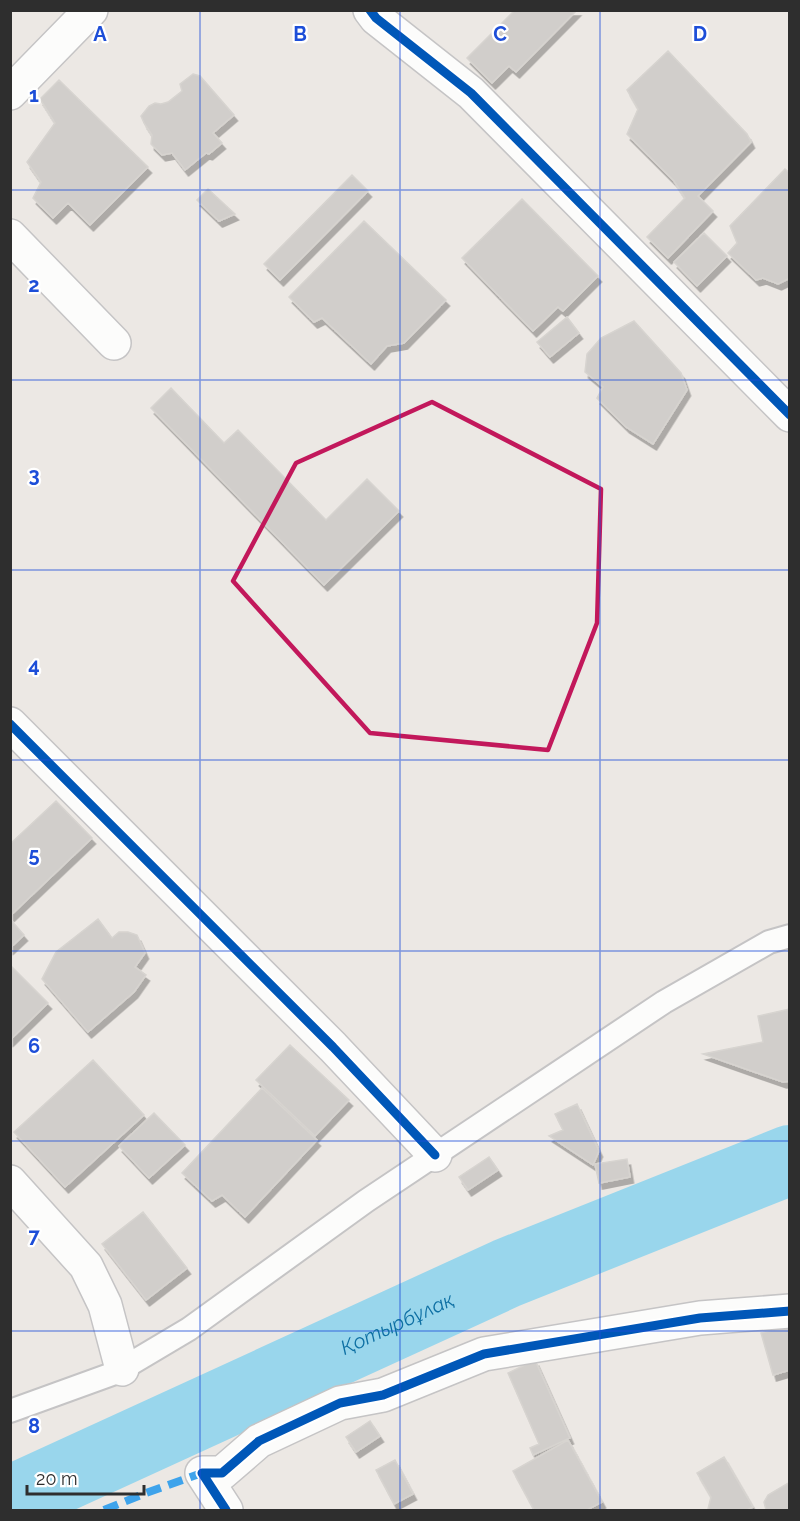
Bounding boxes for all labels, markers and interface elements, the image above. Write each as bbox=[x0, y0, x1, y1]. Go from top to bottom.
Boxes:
text: A bbox=[93, 22, 107, 46]
text: B bbox=[293, 22, 307, 46]
text: C bbox=[493, 22, 507, 46]
text: D bbox=[693, 22, 707, 46]
text: 1 bbox=[29, 83, 39, 107]
text: 2 bbox=[28, 273, 40, 297]
text: 3 bbox=[28, 463, 40, 487]
text: 4 bbox=[28, 653, 40, 677]
text: 5 bbox=[28, 843, 40, 867]
text: 6 bbox=[28, 1034, 40, 1058]
text: 7 bbox=[28, 1224, 40, 1248]
water label: Қотырбұлақ bbox=[337, 1287, 458, 1360]
text: 8 bbox=[28, 1414, 40, 1438]
scale bar bbox=[27, 1458, 144, 1496]
text: 20 m bbox=[36, 1468, 78, 1489]

